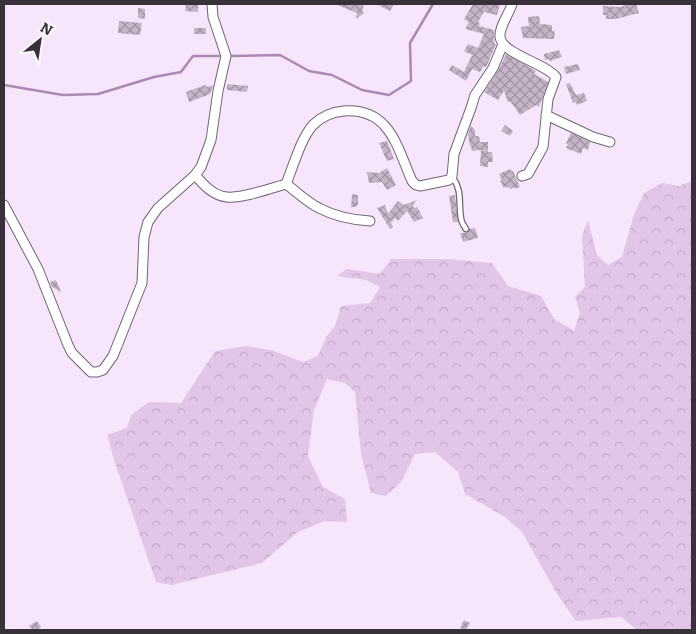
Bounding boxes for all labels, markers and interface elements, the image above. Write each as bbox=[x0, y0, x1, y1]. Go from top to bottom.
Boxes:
north arrow bbox=[15, 15, 65, 65]
text: N bbox=[37, 16, 57, 40]

